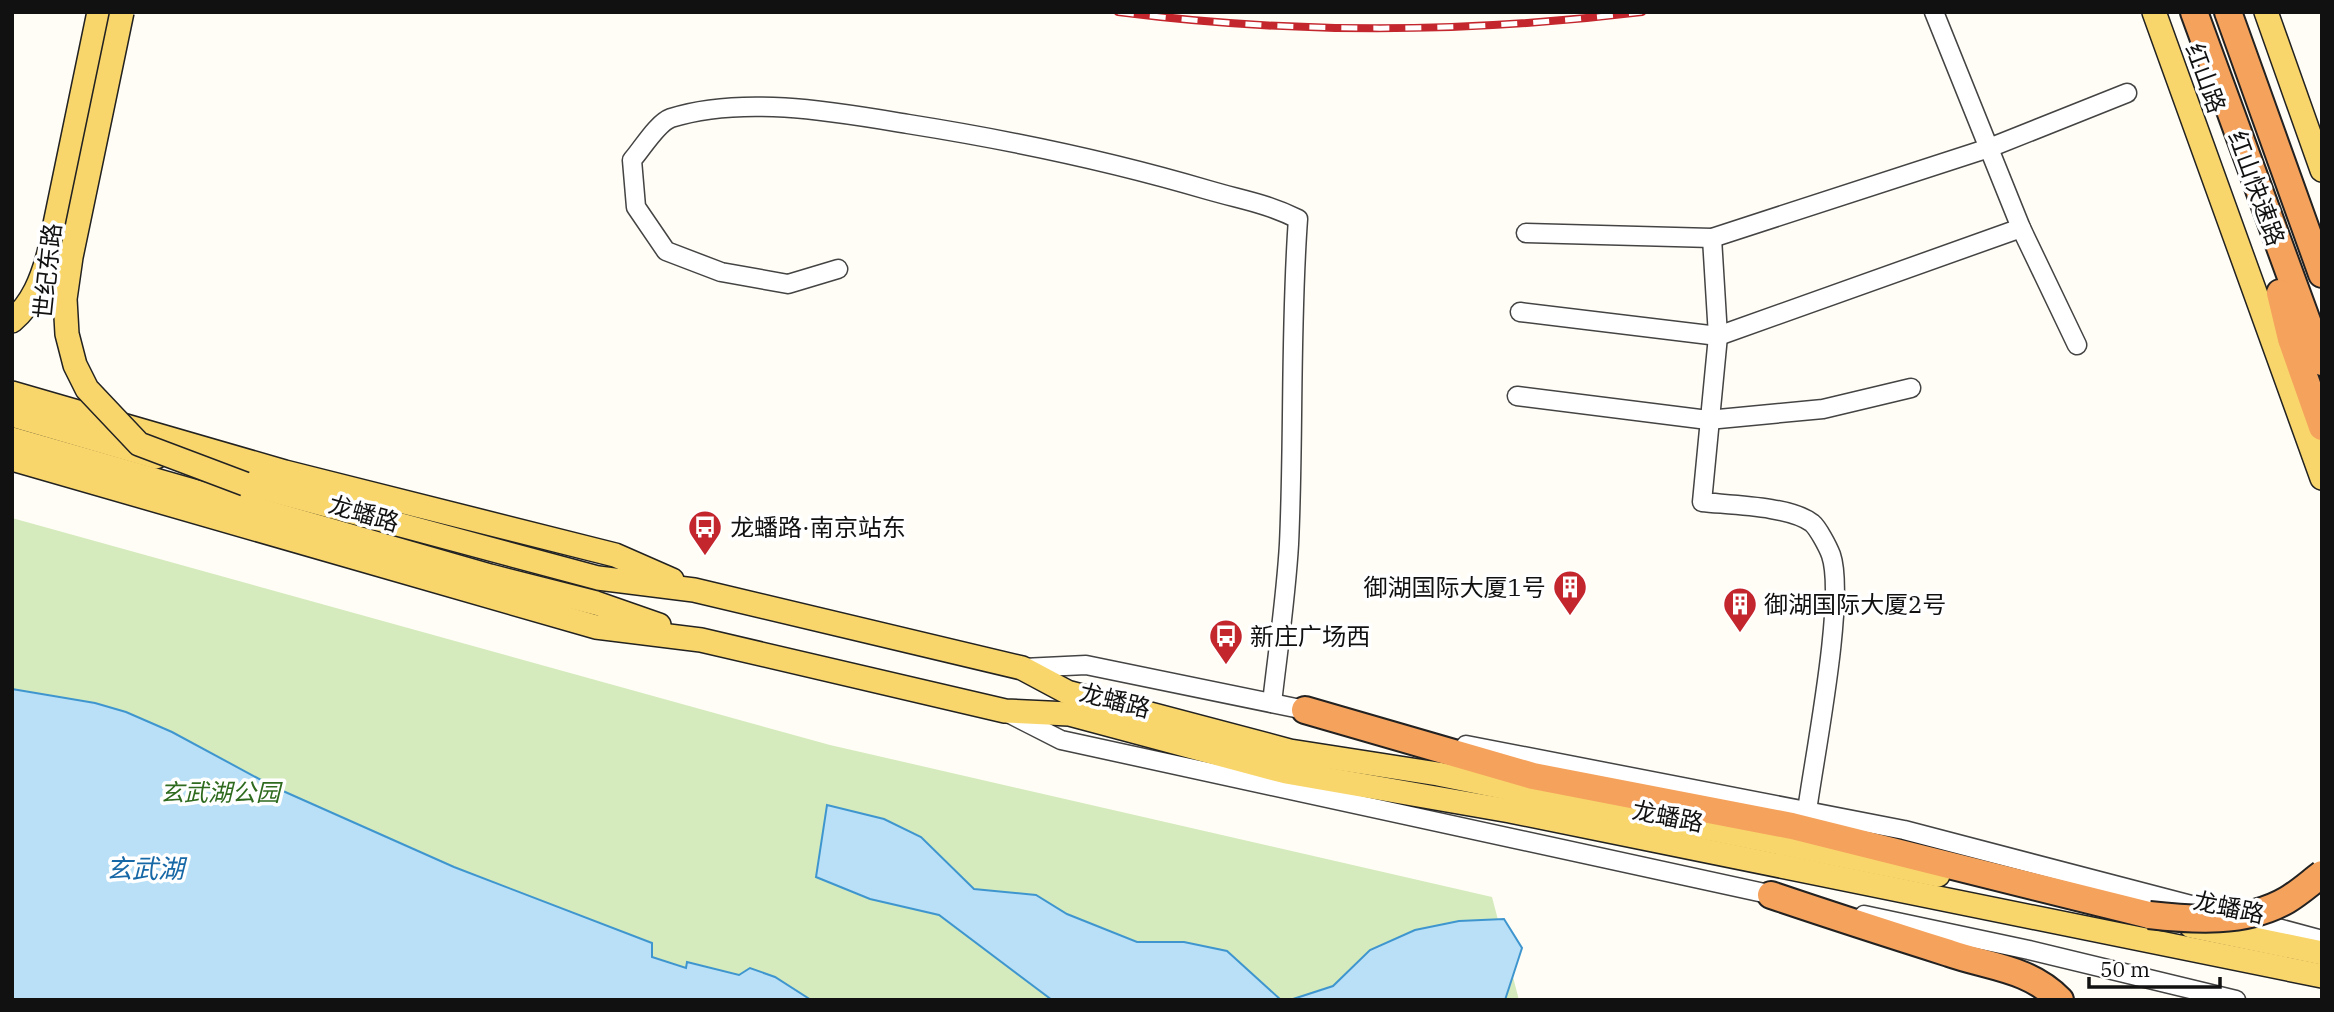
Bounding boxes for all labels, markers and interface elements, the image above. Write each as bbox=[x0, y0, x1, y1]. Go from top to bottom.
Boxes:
street label: 红山路 bbox=[2179, 39, 2233, 117]
street label: 红山快速路 bbox=[2221, 126, 2293, 250]
street label: 世纪东路 bbox=[26, 222, 68, 320]
street label: 龙蟠路 bbox=[325, 488, 403, 538]
bus stop icon: 龙蟠路·南京站东 bbox=[686, 508, 724, 557]
place label: 龙蟠路·南京站东 bbox=[730, 511, 906, 543]
building icon: 御湖国际大厦1号 bbox=[1551, 568, 1589, 617]
place label: 御湖国际大厦1号 bbox=[1364, 571, 1546, 603]
building icon: 御湖国际大厦2号 bbox=[1721, 585, 1759, 634]
place label: 御湖国际大厦2号 bbox=[1764, 588, 1946, 620]
bus stop icon: 新庄广场西 bbox=[1207, 617, 1245, 666]
place label: 新庄广场西 bbox=[1250, 620, 1370, 652]
street label: 龙蟠路 bbox=[1076, 676, 1154, 724]
park label: 玄武湖公园 bbox=[160, 776, 283, 808]
street label: 龙蟠路 bbox=[1630, 793, 1706, 839]
water label: 玄武湖 bbox=[106, 851, 188, 885]
street label: 龙蟠路 bbox=[2190, 884, 2268, 930]
scale bar bbox=[2089, 946, 2220, 990]
text: 50 m bbox=[2100, 955, 2150, 983]

